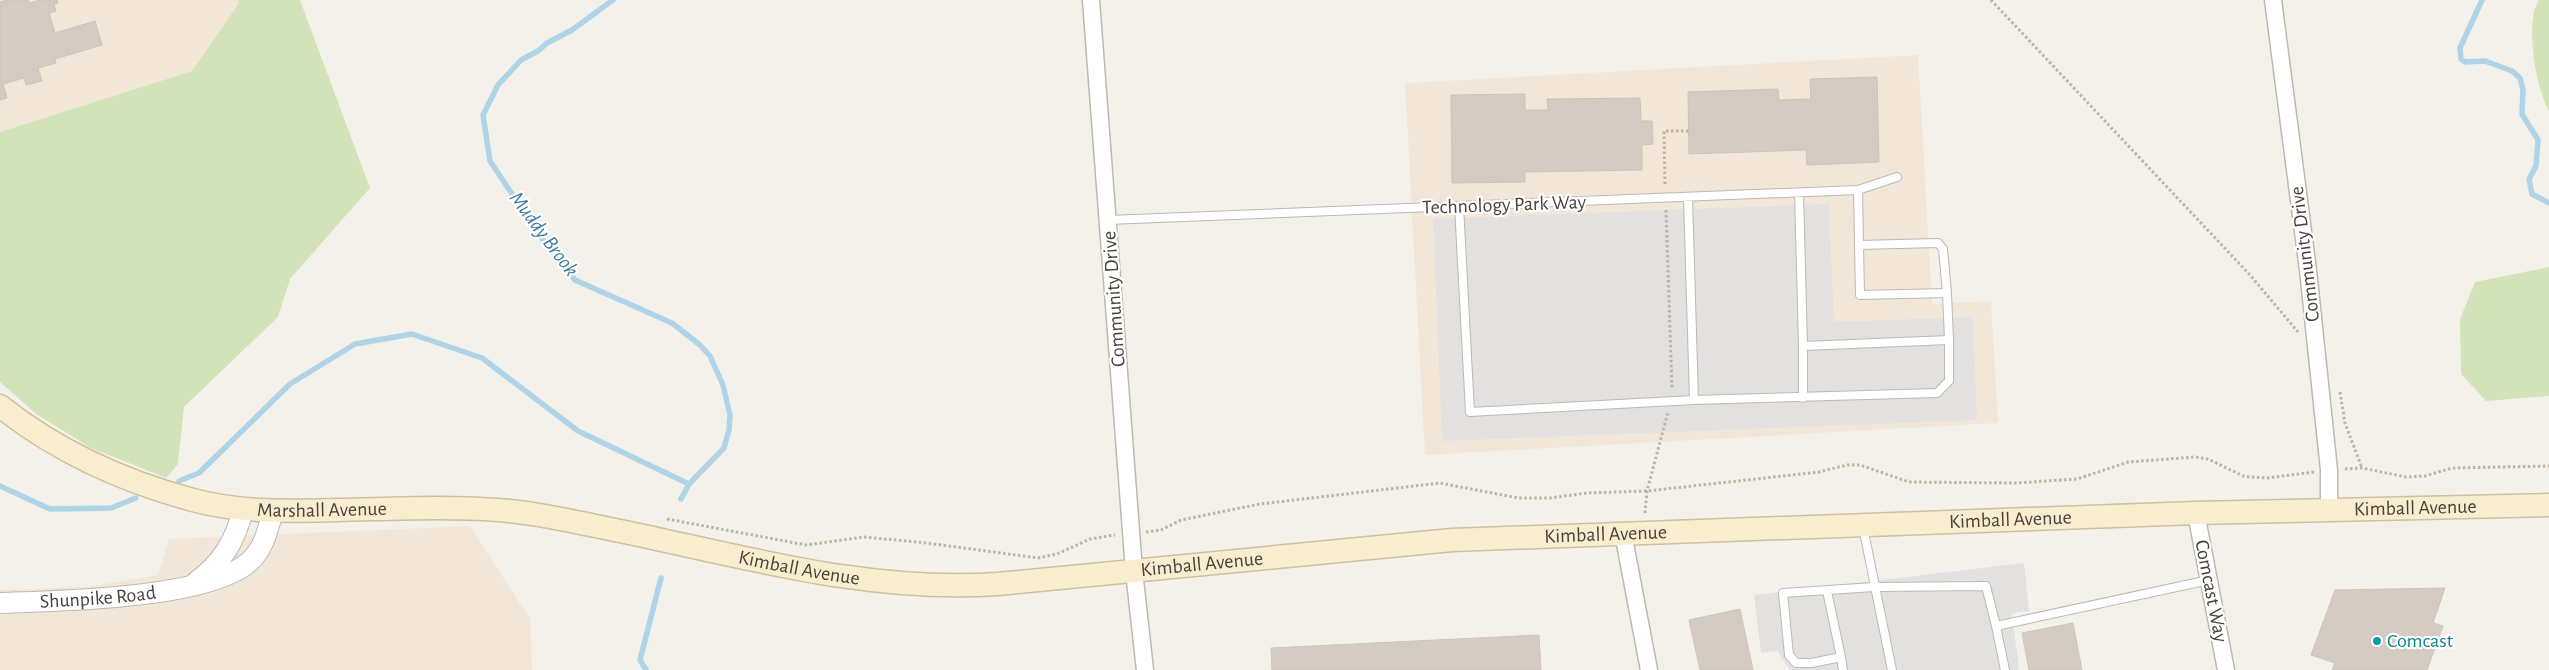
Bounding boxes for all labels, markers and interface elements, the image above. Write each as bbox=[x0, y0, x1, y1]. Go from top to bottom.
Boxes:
street label: Community Drive bbox=[2287, 185, 2323, 323]
water label: Muddy Brook bbox=[506, 188, 583, 280]
street label: Technology Park Way bbox=[1422, 192, 1587, 218]
street label: Community Drive bbox=[1099, 230, 1129, 368]
street label: Kimball Avenue bbox=[2354, 497, 2477, 519]
street label: Marshall Avenue bbox=[257, 499, 387, 521]
street label: Kimball Avenue bbox=[1949, 508, 2072, 532]
street label: Kimball Avenue bbox=[1544, 522, 1667, 547]
street label: Comcast Way bbox=[2191, 538, 2231, 644]
street label: Kimball Avenue bbox=[737, 547, 861, 589]
street label: Kimball Avenue bbox=[1140, 548, 1264, 580]
street label: Shunpike Road bbox=[39, 583, 157, 612]
place label: Comcast bbox=[2387, 631, 2454, 651]
marker: Comcast bbox=[2371, 635, 2383, 647]

